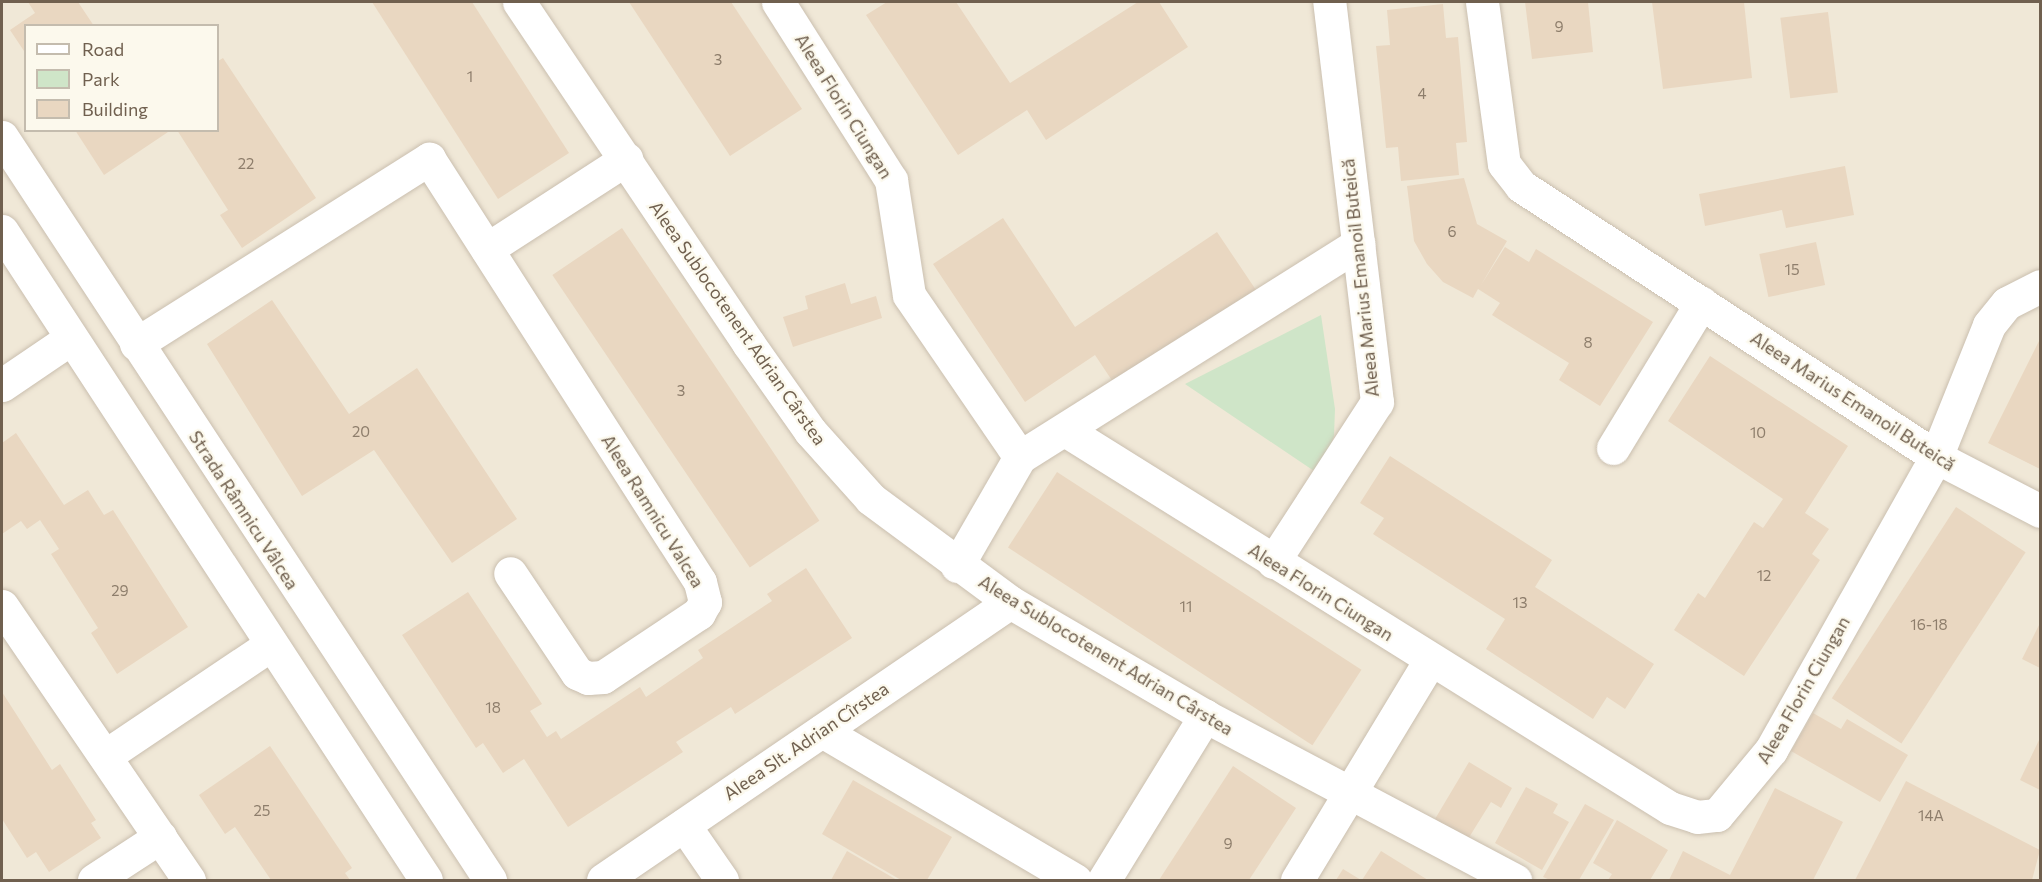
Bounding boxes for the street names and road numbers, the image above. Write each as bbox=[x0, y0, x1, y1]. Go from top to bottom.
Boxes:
street label: Aleea Florin Ciungan bbox=[791, 30, 897, 182]
street label: Aleea Marius Emanoil Buteică bbox=[1337, 158, 1383, 398]
street label: Aleea Sublocotenent Adrian Cârstea bbox=[645, 197, 831, 449]
street label: Aleea Marius Emanoil Buteică bbox=[1747, 327, 1959, 475]
street label: Strada Râmnicu Vâlcea bbox=[185, 427, 303, 593]
street label: Aleea Ramnicu Valcea bbox=[597, 430, 709, 592]
street label: Aleea Florin Ciungan bbox=[1245, 539, 1397, 645]
street label: Aleea Sublocotenent Adrian Cârstea bbox=[975, 570, 1237, 740]
street label: Aleea Florin Ciungan bbox=[1752, 612, 1854, 768]
street label: Aleea Slt. Adrian Cîrstea bbox=[719, 678, 893, 804]

